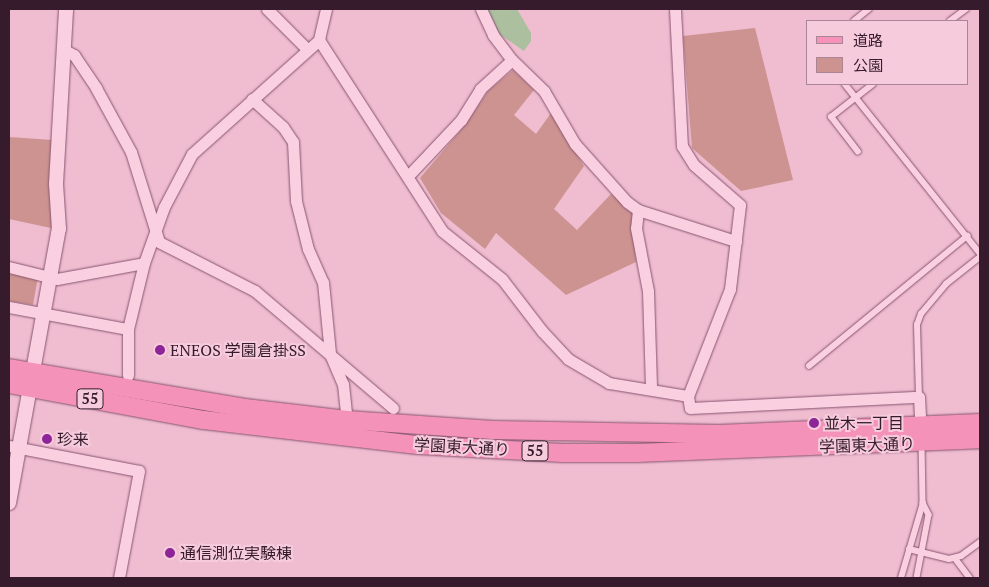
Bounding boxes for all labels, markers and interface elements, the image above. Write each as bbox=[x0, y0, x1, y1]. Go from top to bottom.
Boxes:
legend bbox=[806, 20, 969, 85]
text: 道路 bbox=[853, 30, 883, 50]
text: 公園 bbox=[853, 55, 883, 75]
place label: ENEOS 学園倉掛SS bbox=[170, 340, 306, 360]
marker: ENEOS 学園倉掛SS bbox=[154, 344, 166, 356]
road number: 55 bbox=[76, 386, 104, 412]
place label: 並木一丁目 bbox=[824, 413, 904, 433]
marker: 並木一丁目 bbox=[808, 417, 820, 429]
place label: 珍来 bbox=[57, 429, 89, 449]
marker: 珍来 bbox=[41, 433, 53, 445]
street label: 学園東大通り bbox=[819, 434, 915, 456]
street label: 学園東大通り bbox=[414, 435, 510, 459]
road number: 55 bbox=[521, 438, 549, 464]
place label: 通信測位実験棟 bbox=[180, 543, 292, 563]
marker: 通信測位実験棟 bbox=[164, 547, 176, 559]

